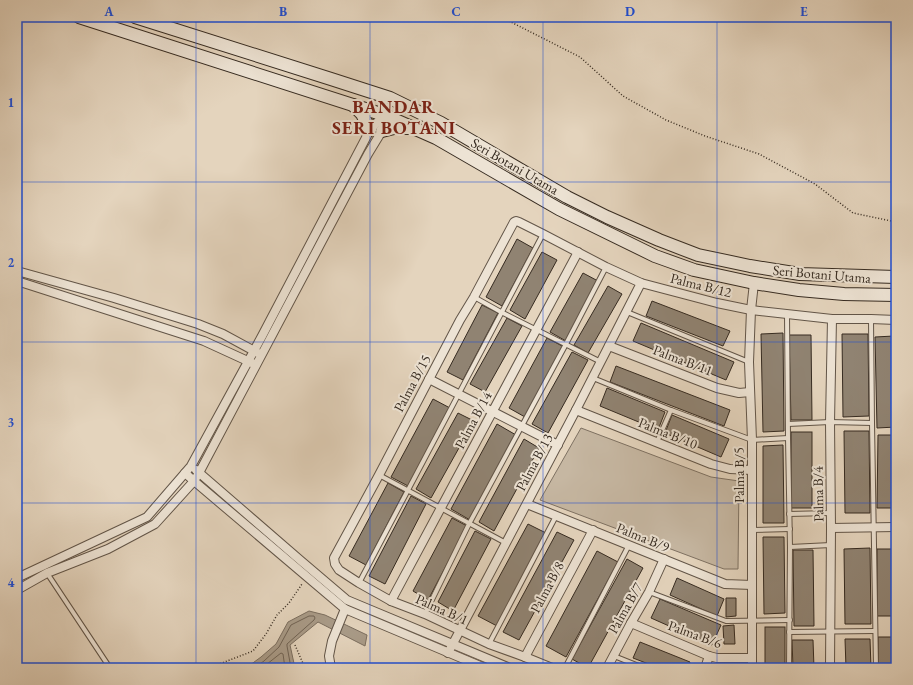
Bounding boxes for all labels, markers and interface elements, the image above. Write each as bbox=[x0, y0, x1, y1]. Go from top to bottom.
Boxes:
text: A bbox=[103, 3, 114, 20]
text: B bbox=[279, 3, 287, 20]
text: C bbox=[451, 3, 461, 20]
text: D bbox=[625, 3, 635, 20]
text: E bbox=[800, 3, 808, 20]
text: 1 bbox=[8, 94, 15, 111]
district label: BANDAR SERI BOTANI bbox=[332, 95, 456, 139]
street label: Seri Botani Utama bbox=[468, 134, 562, 199]
text: 2 bbox=[8, 254, 15, 271]
street label: Seri Botani Utama bbox=[772, 261, 872, 287]
street label: Palma B/12 bbox=[669, 269, 734, 301]
street label: Palma B/11 bbox=[651, 340, 715, 380]
street label: Palma B/15 bbox=[389, 351, 435, 415]
street label: Palma B/14 bbox=[450, 388, 496, 452]
street label: Palma B/10 bbox=[636, 413, 701, 453]
text: 3 bbox=[8, 414, 15, 431]
street label: Palma B/13 bbox=[511, 430, 557, 494]
street label: Palma B/5 bbox=[730, 447, 748, 503]
street label: Palma B/4 bbox=[809, 466, 827, 522]
street label: Palma B/9 bbox=[614, 518, 672, 556]
street label: Palma B/8 bbox=[526, 558, 568, 616]
text: 4 bbox=[8, 574, 15, 591]
street label: Palma B/7 bbox=[604, 579, 647, 637]
street label: Palma B/1 bbox=[413, 589, 471, 629]
street label: Palma B/6 bbox=[666, 616, 725, 652]

